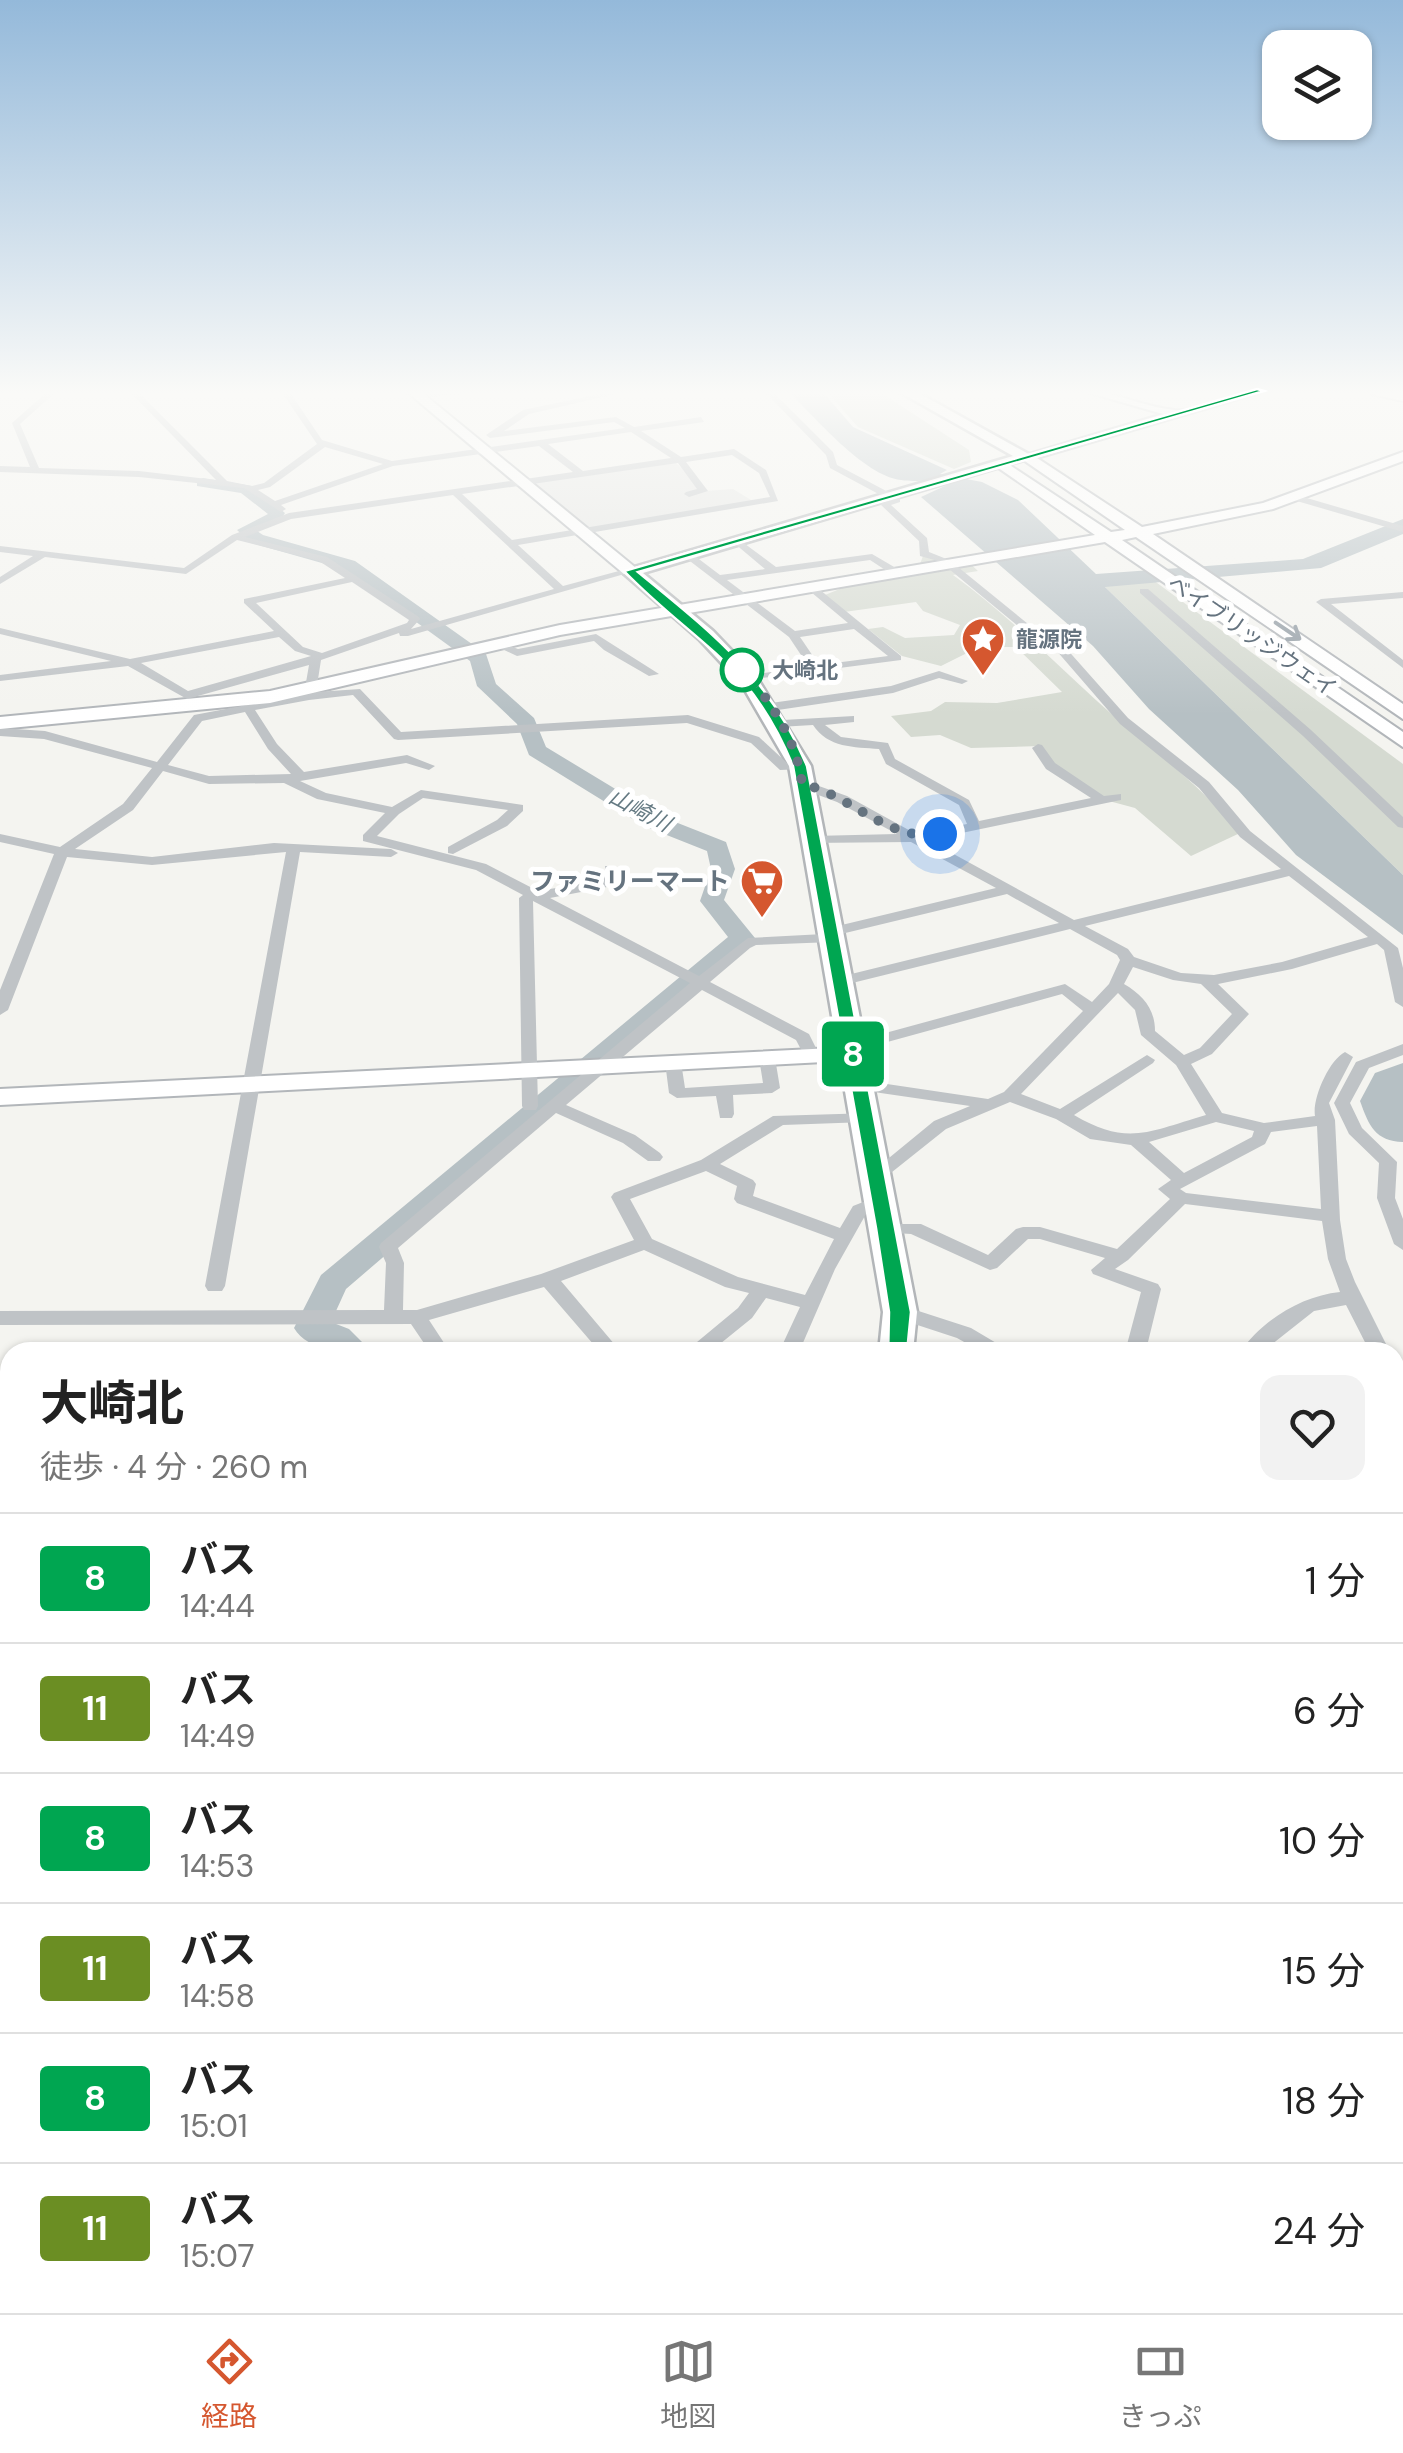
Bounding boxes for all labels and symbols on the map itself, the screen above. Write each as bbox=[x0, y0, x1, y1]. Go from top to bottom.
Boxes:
street label: ベイブリッジウェイ bbox=[1162, 569, 1342, 703]
place icon: 龍源院 bbox=[960, 616, 1006, 677]
one-way arrow bbox=[1274, 620, 1302, 641]
place label: 龍源院 bbox=[1016, 625, 1082, 654]
marker: 大崎北 bbox=[721, 649, 763, 691]
place label: 大崎北 bbox=[772, 656, 838, 685]
water label: 山崎川 bbox=[604, 782, 678, 839]
your location bbox=[915, 809, 965, 859]
supermarket icon: ファミリーマート bbox=[739, 858, 785, 919]
place label: ファミリーマート bbox=[530, 865, 730, 898]
line badge: 8 bbox=[820, 1022, 886, 1086]

